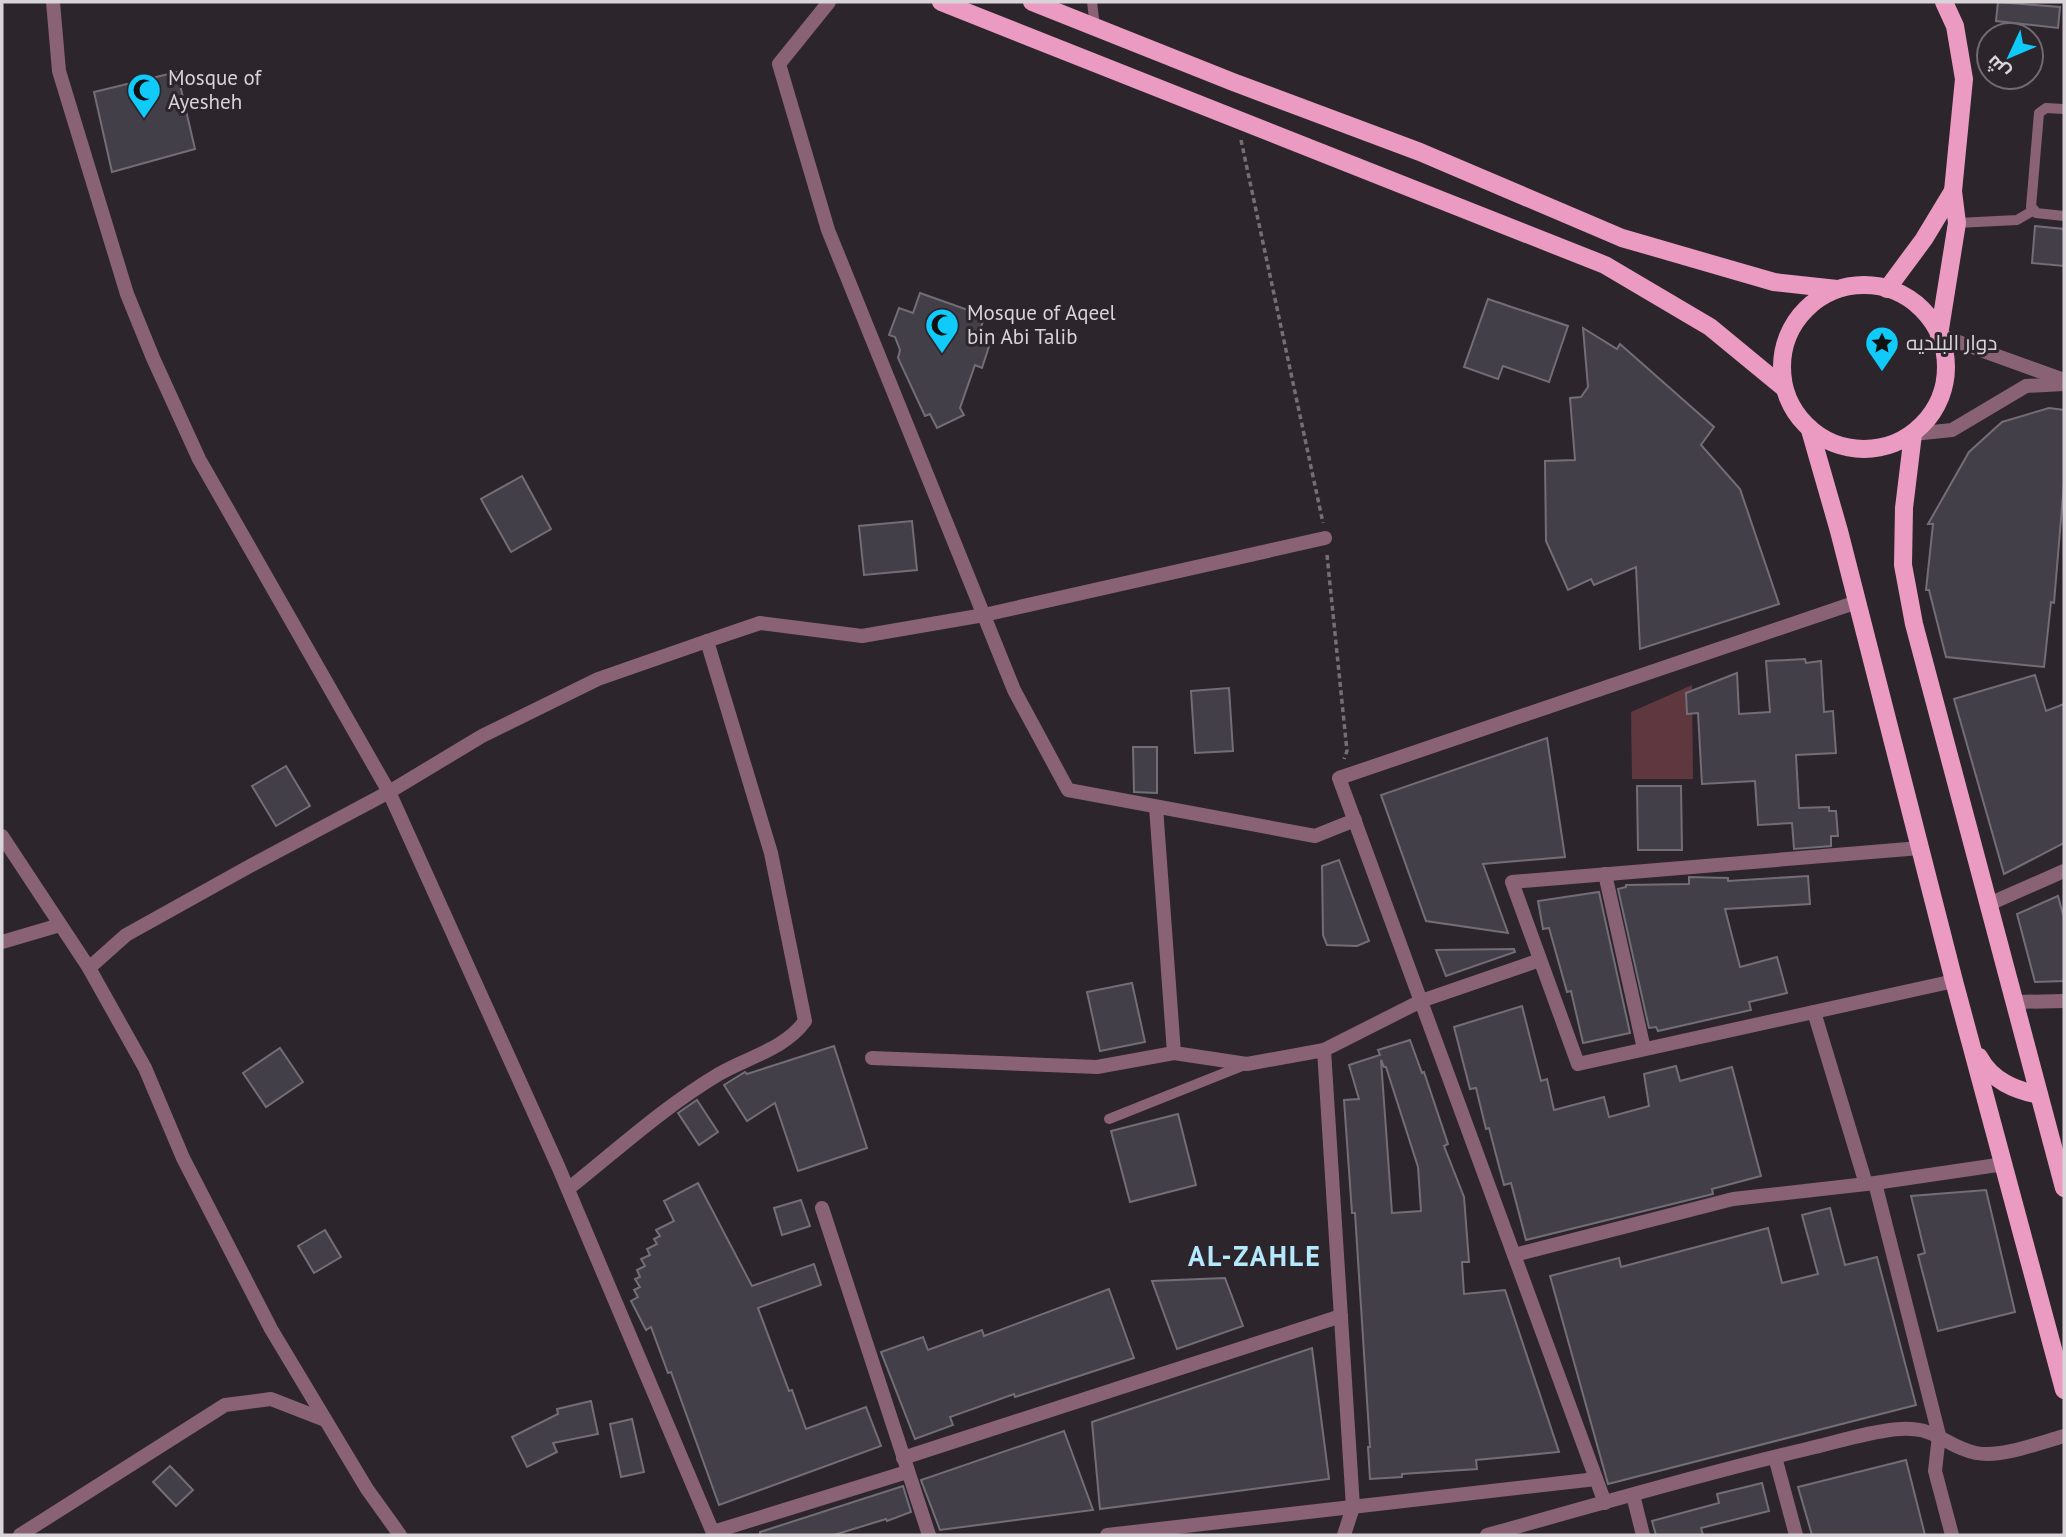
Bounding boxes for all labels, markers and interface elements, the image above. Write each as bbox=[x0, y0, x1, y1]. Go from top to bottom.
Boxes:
north arrow bbox=[1975, 21, 2045, 91]
text: ش bbox=[1981, 51, 2015, 85]
place label: Mosque of Ayesheh bbox=[168, 64, 263, 115]
mosque icon: Mosque of Ayesheh bbox=[125, 71, 163, 120]
place label: Mosque of Aqeel bin Abi Talib bbox=[967, 299, 1116, 350]
mosque icon: Mosque of Aqeel bin Abi Talib bbox=[923, 306, 961, 355]
place icon: دوار البلديه bbox=[1863, 324, 1901, 373]
place label: دوار البلديه bbox=[1906, 329, 1997, 356]
district label: AL-ZAHLE bbox=[1188, 1237, 1322, 1274]

